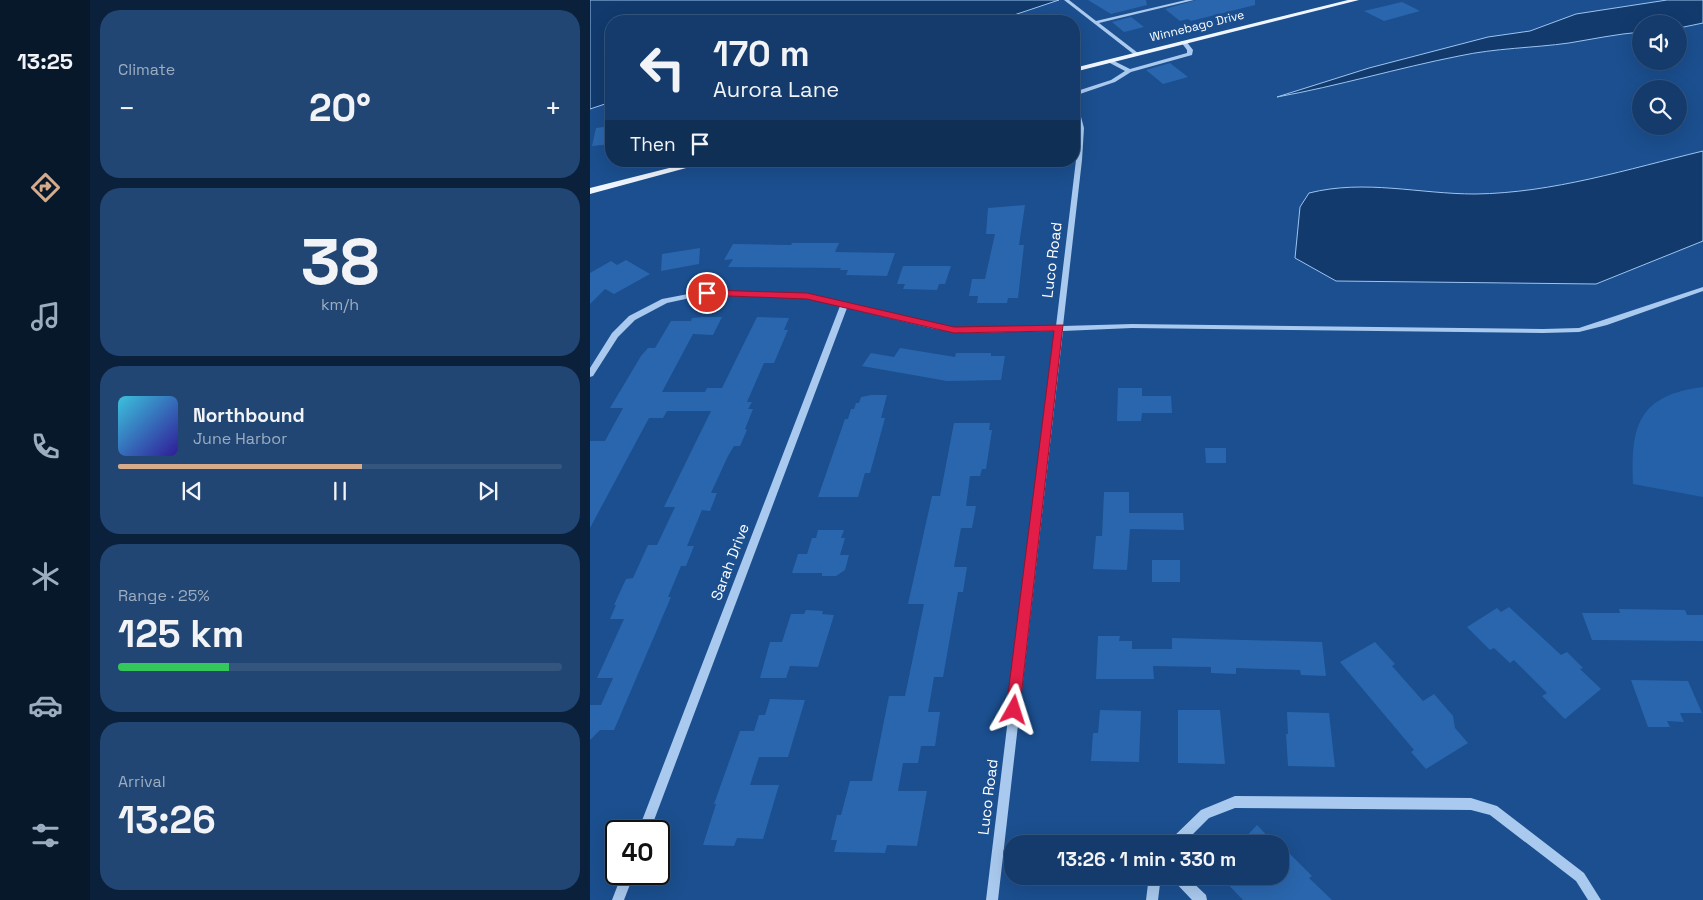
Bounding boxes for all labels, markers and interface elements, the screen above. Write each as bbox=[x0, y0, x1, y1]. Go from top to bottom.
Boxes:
street label: Winnebago Drive bbox=[1148, 7, 1246, 45]
map controls bbox=[1632, 15, 1687, 135]
button: sound bbox=[1632, 15, 1687, 70]
text: 170 m bbox=[713, 32, 810, 76]
icon: left bbox=[630, 35, 695, 100]
text: 13:25 bbox=[17, 47, 73, 75]
text: Climate bbox=[118, 59, 175, 80]
text: Aurora Lane bbox=[713, 75, 839, 103]
button: search bbox=[1632, 80, 1687, 135]
text: 20° bbox=[309, 84, 371, 132]
text: − bbox=[118, 90, 135, 126]
text: + bbox=[545, 90, 562, 126]
icon: arrive bbox=[686, 130, 714, 158]
text: Then bbox=[630, 132, 676, 157]
icon: directions bbox=[28, 170, 63, 205]
text: 38 bbox=[301, 220, 379, 303]
street label: Luco Road bbox=[1037, 221, 1066, 299]
pin bbox=[686, 272, 728, 314]
icon: arrive bbox=[693, 279, 721, 307]
text: km/h bbox=[321, 294, 359, 315]
icon: music bbox=[28, 299, 63, 334]
text: Northbound bbox=[193, 403, 305, 428]
text: June Harbor bbox=[193, 428, 287, 449]
icon: phone bbox=[28, 429, 63, 464]
icon: previous bbox=[178, 477, 206, 505]
icon: pause bbox=[326, 477, 354, 505]
icon: next bbox=[474, 477, 502, 505]
street label: Sarah Drive bbox=[706, 521, 753, 603]
icon: climate bbox=[28, 559, 63, 594]
text: Range · 25% bbox=[118, 585, 210, 606]
text: 125 km bbox=[118, 610, 244, 658]
position arrow bbox=[987, 683, 1039, 735]
icon: car bbox=[28, 688, 63, 723]
street label: Luco Road bbox=[973, 758, 1002, 836]
text: Arrival bbox=[118, 771, 166, 792]
text: 13:26 bbox=[118, 796, 216, 844]
icon: filters bbox=[28, 818, 63, 853]
speed limit sign: 40 bbox=[605, 820, 670, 885]
text: 13:26 · 1 min · 330 m bbox=[1057, 847, 1236, 872]

